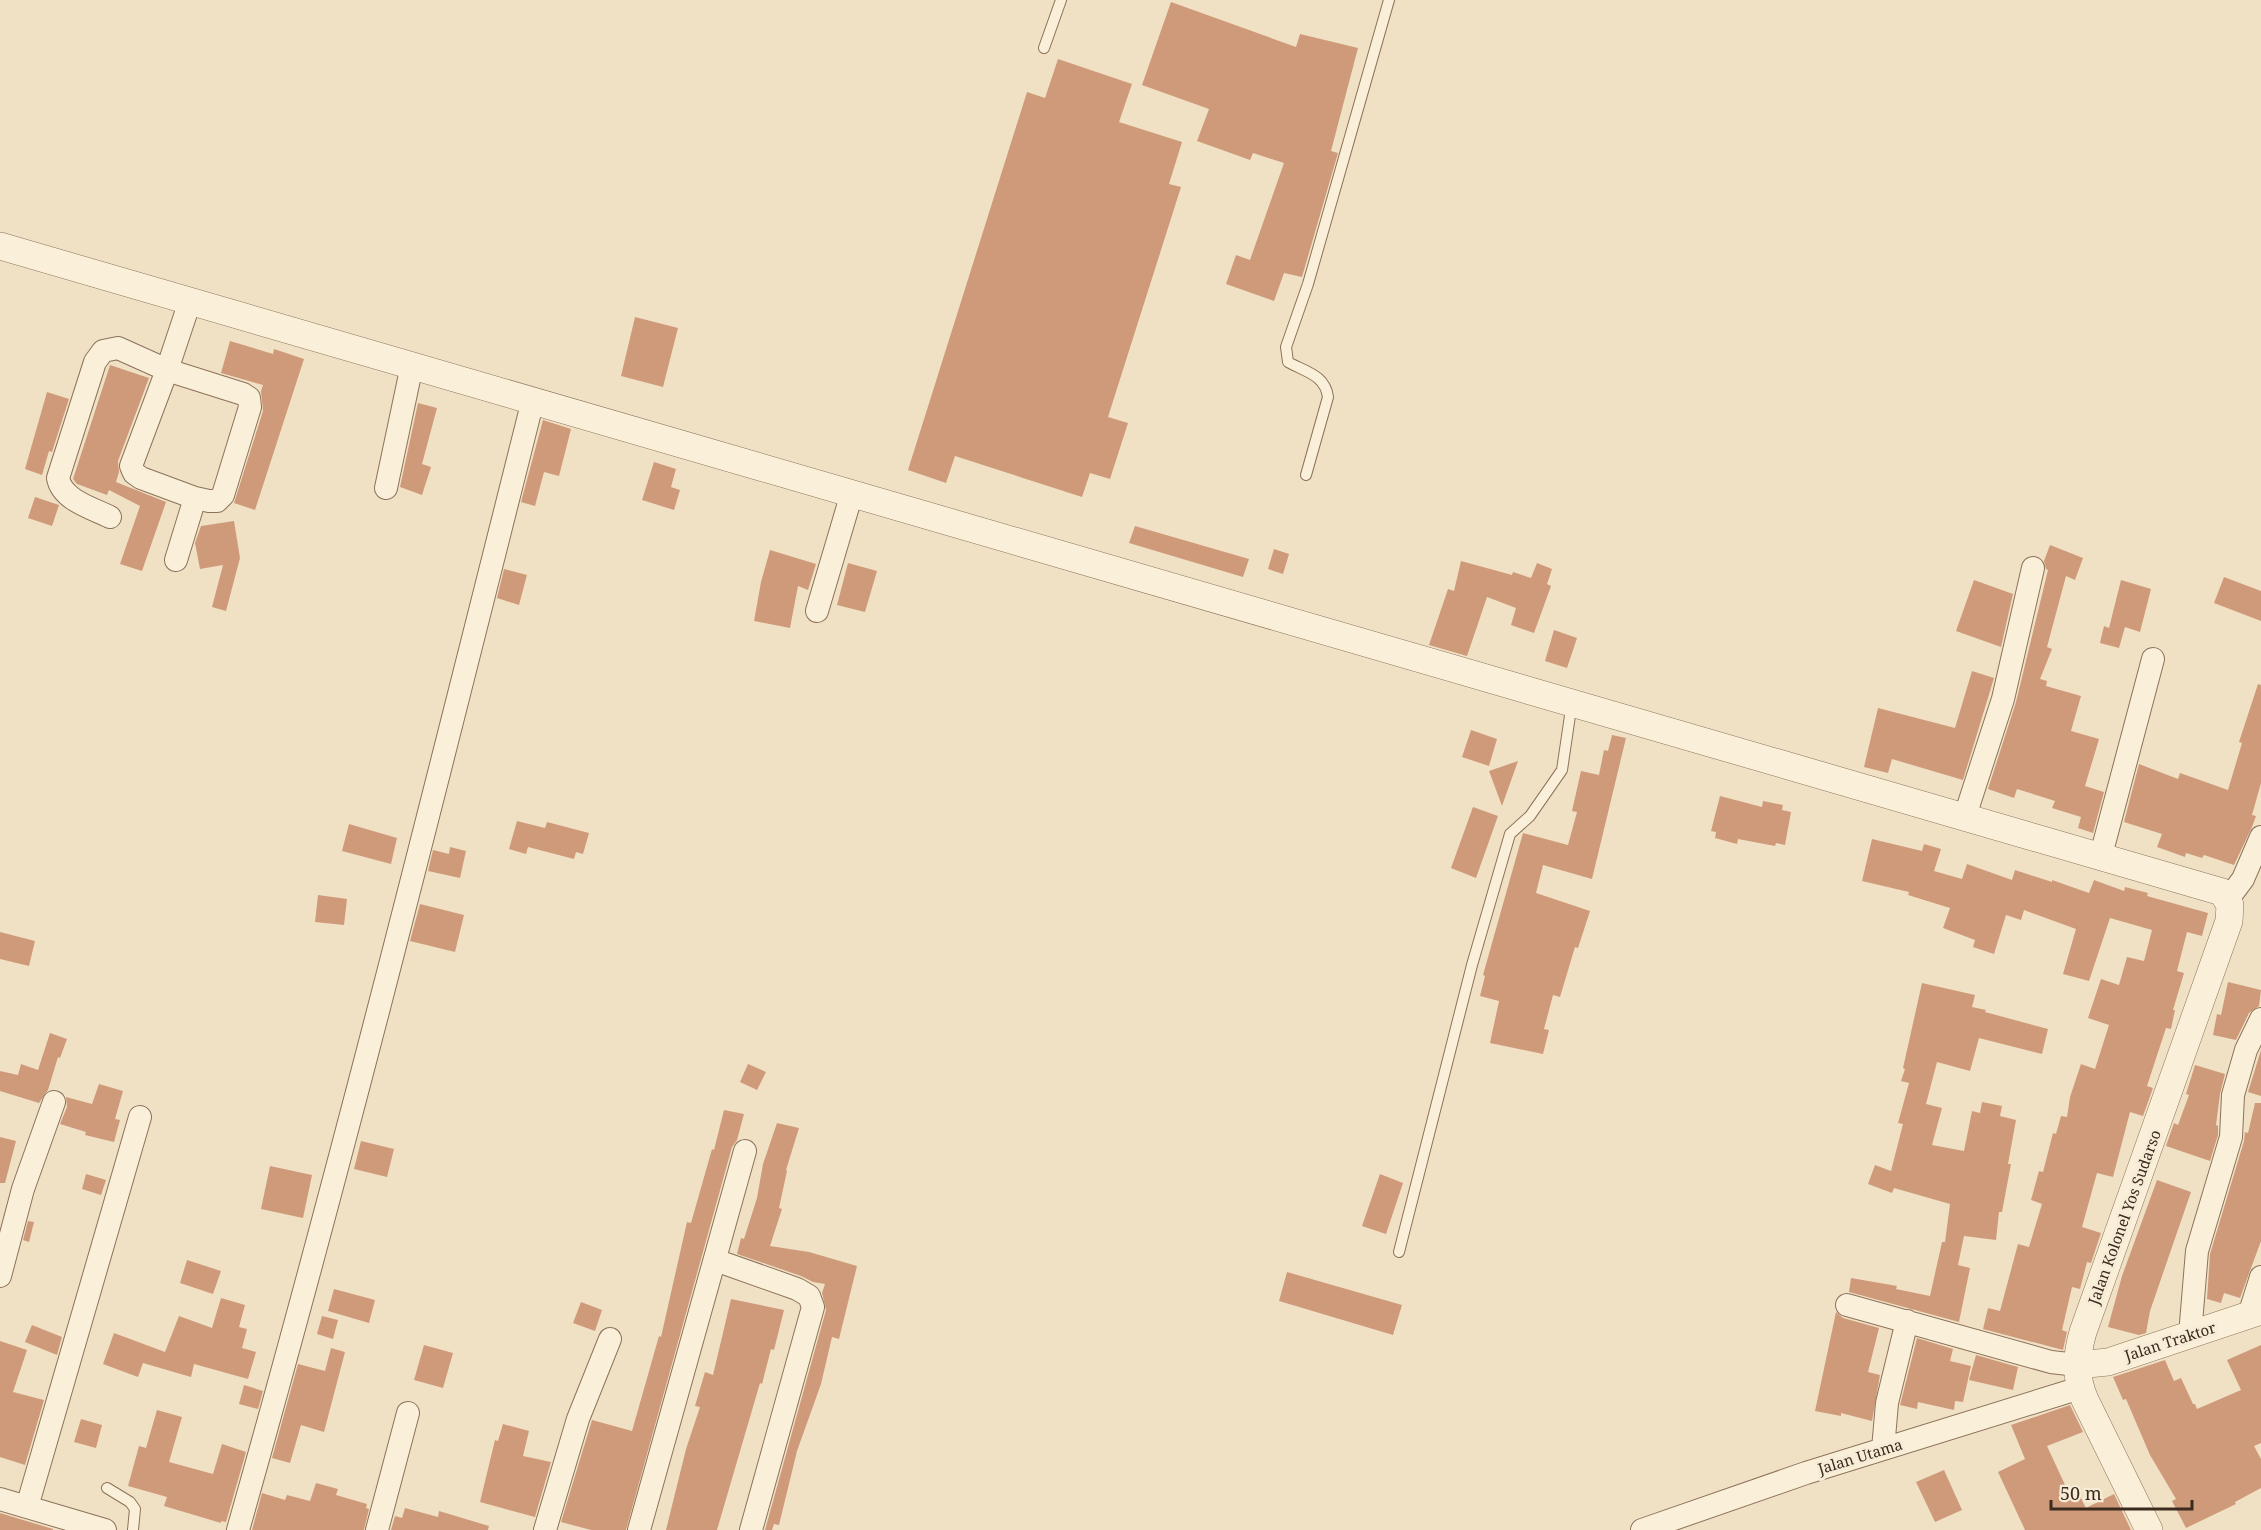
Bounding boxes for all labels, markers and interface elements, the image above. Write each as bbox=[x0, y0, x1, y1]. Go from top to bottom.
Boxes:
street label: Jalan Kolonel Yos Sudarso bbox=[2083, 1127, 2165, 1308]
street label: Jalan Traktor bbox=[2121, 1317, 2218, 1365]
street label: Jalan Utama bbox=[1814, 1434, 1905, 1479]
scale bar bbox=[2051, 1473, 2192, 1511]
text: 50 m bbox=[2060, 1481, 2102, 1505]

